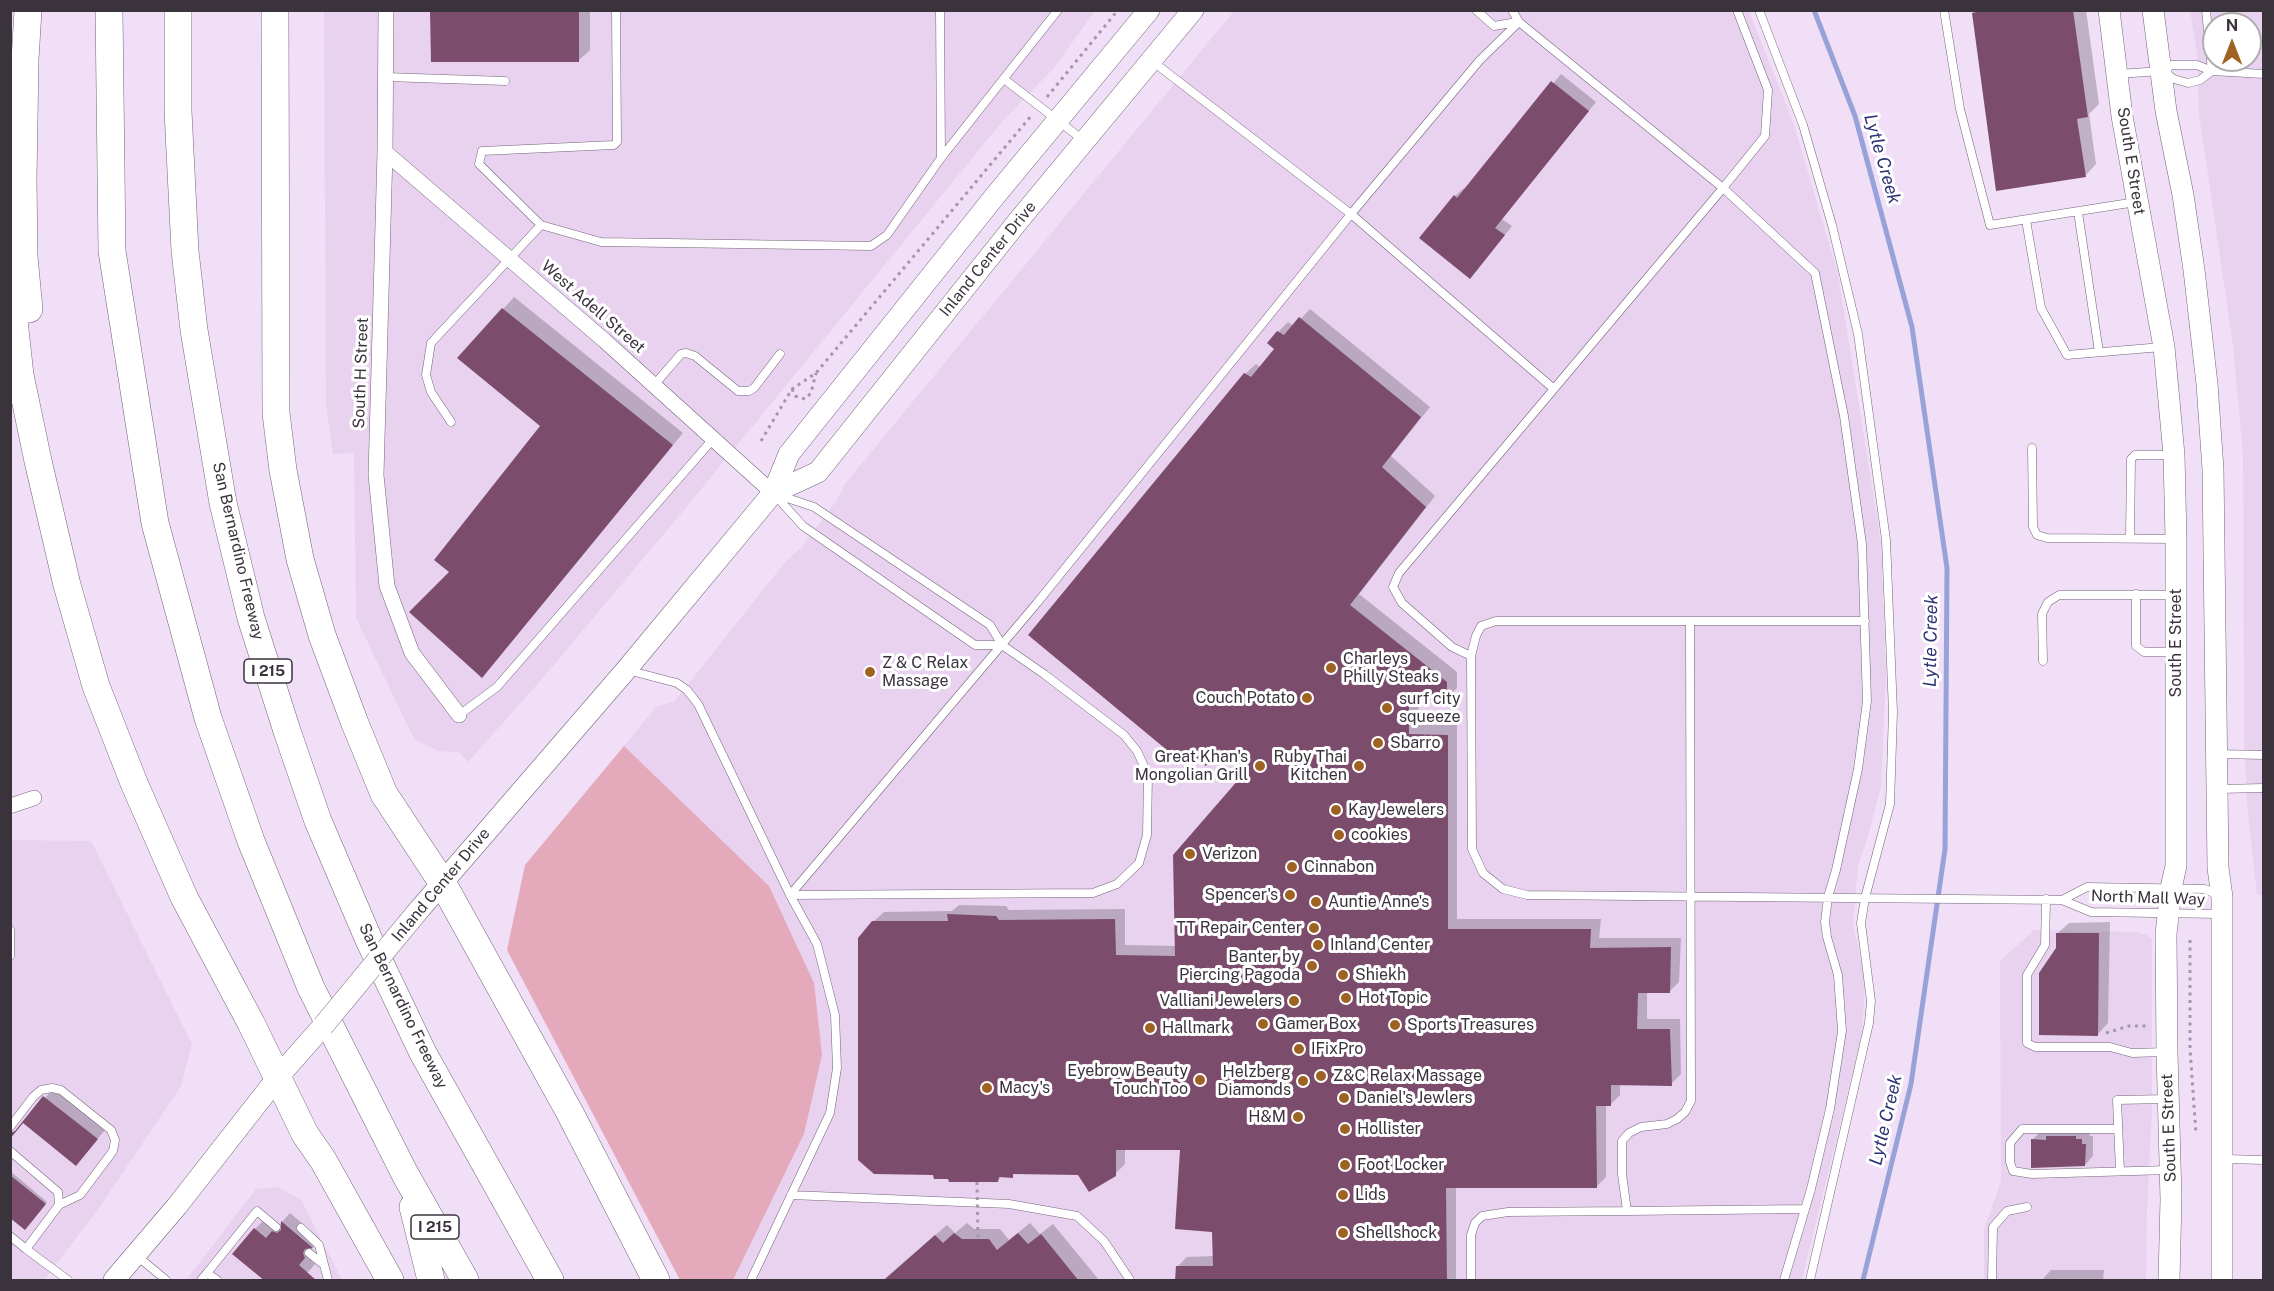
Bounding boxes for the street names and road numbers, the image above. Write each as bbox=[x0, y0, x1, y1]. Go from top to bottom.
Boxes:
street label: South E Street bbox=[2113, 106, 2149, 216]
street label: Inland Center Drive bbox=[936, 198, 1040, 320]
street label: West Adell Street bbox=[537, 257, 649, 357]
street label: South H Street bbox=[349, 317, 373, 429]
street label: San Bernardino Freeway bbox=[208, 460, 268, 642]
street label: South E Street bbox=[2166, 589, 2186, 697]
road number: I 215 bbox=[244, 659, 292, 683]
street label: Inland Center Drive bbox=[388, 824, 494, 946]
street label: North Mall Way bbox=[2091, 886, 2205, 910]
street label: San Bernardino Freeway bbox=[355, 920, 451, 1092]
street label: South E Street bbox=[2158, 1073, 2180, 1183]
road number: I 215 bbox=[411, 1215, 459, 1239]

